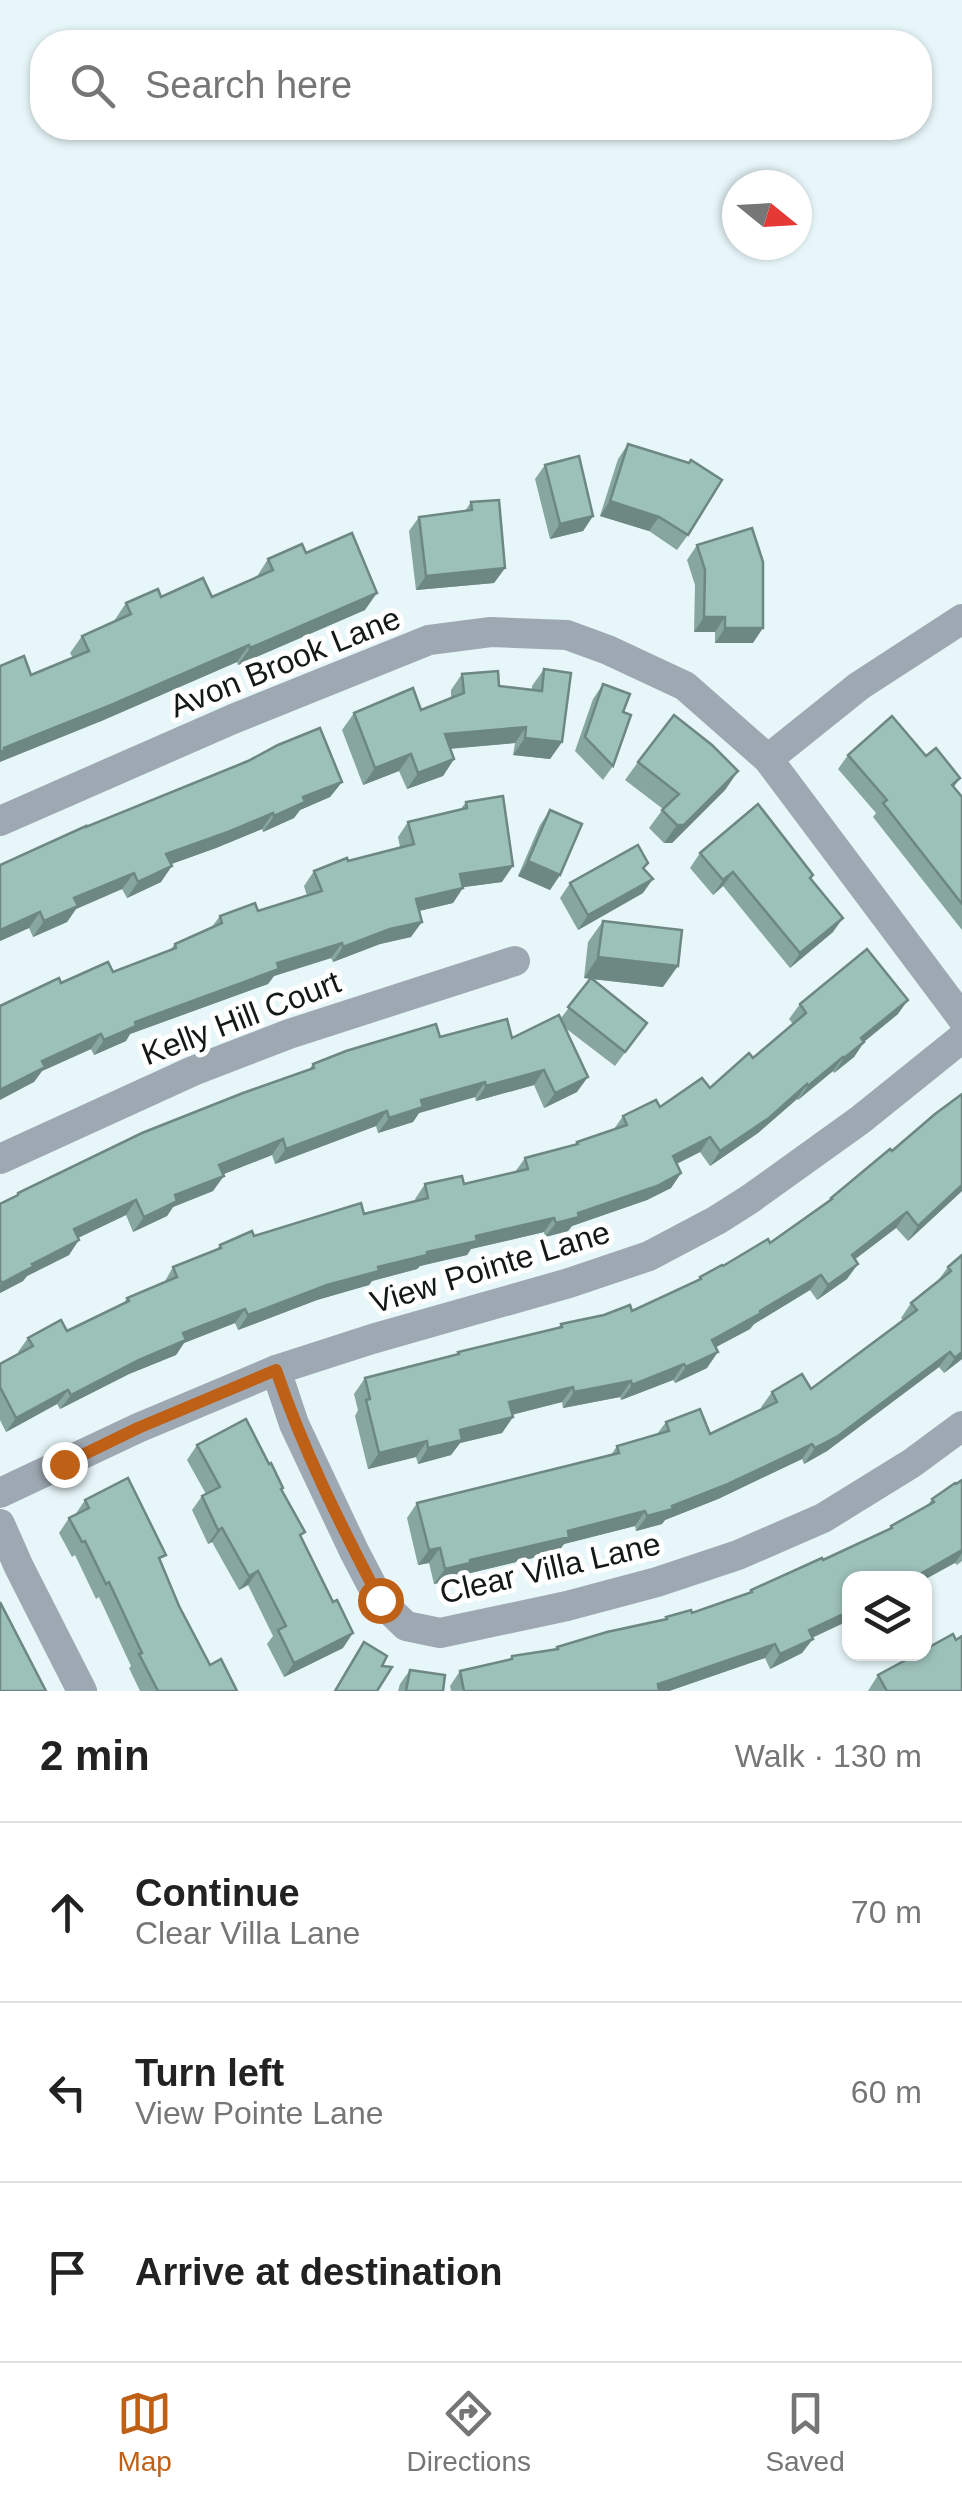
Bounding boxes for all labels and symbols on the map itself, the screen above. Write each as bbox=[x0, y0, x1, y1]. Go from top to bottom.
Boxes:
north arrow bbox=[722, 170, 812, 260]
street label: Avon Brook Lane bbox=[165, 599, 405, 725]
street label: Kelly Hill Court bbox=[137, 964, 345, 1072]
street label: View Pointe Lane bbox=[366, 1213, 614, 1321]
route end bbox=[42, 1442, 88, 1488]
street label: Clear Villa Lane bbox=[436, 1525, 664, 1611]
route start bbox=[358, 1578, 404, 1624]

